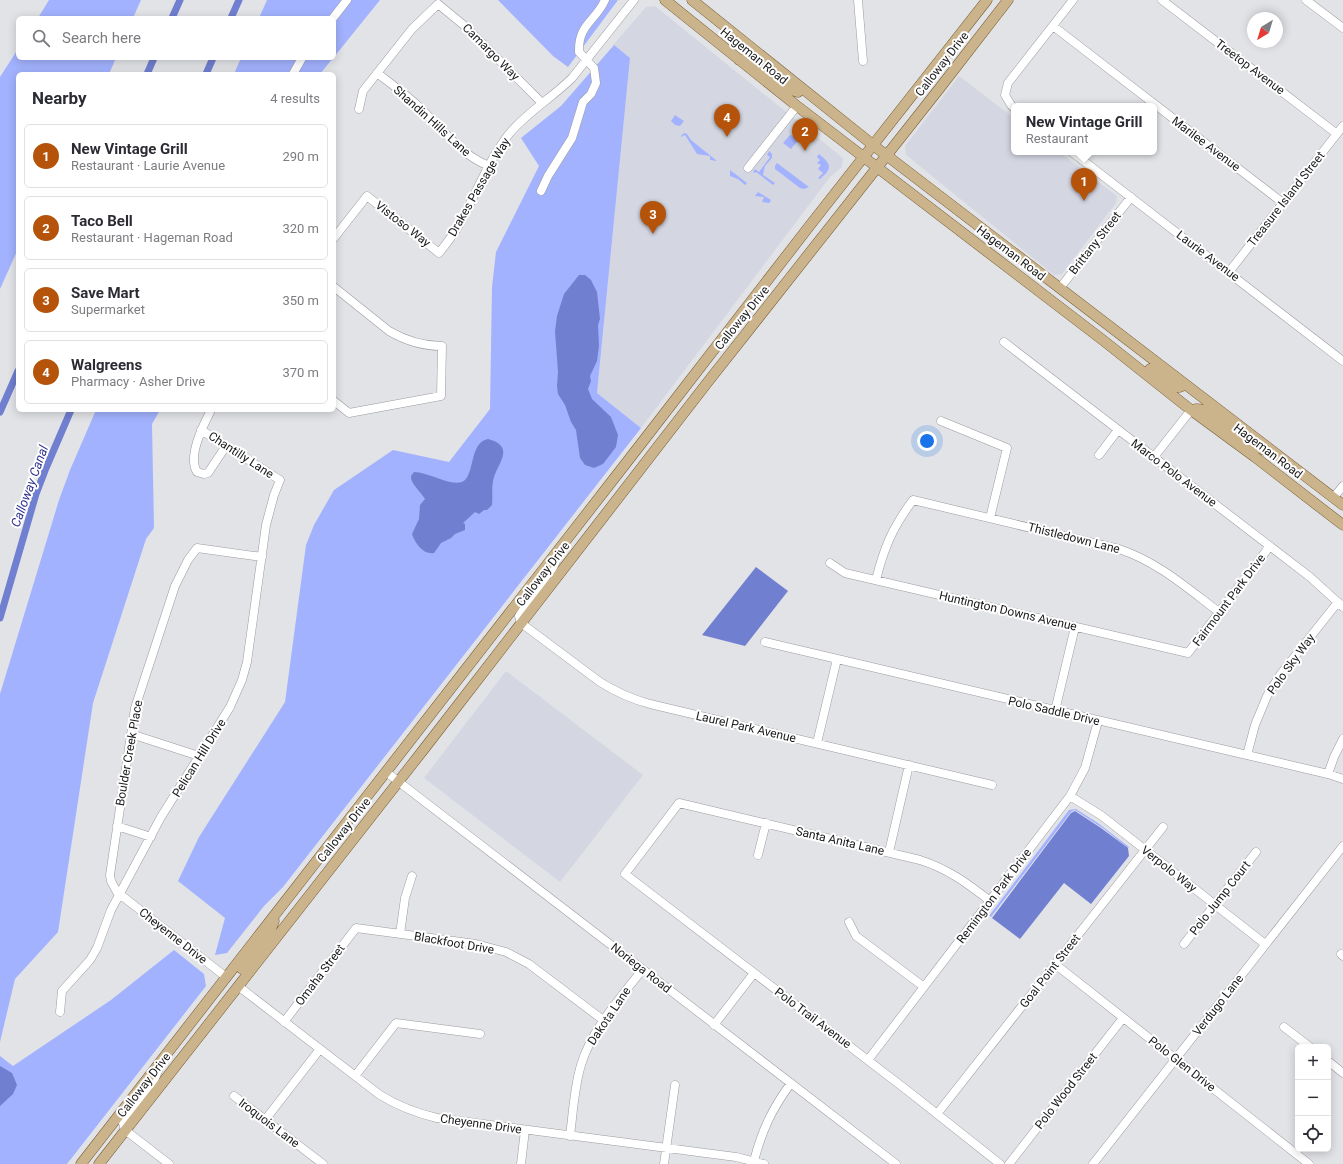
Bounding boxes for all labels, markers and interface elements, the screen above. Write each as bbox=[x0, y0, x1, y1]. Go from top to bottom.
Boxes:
north arrow bbox=[1247, 12, 1283, 48]
search box bbox=[16, 16, 336, 60]
street label: Camargo Way bbox=[460, 21, 523, 84]
street label: Hageman Road bbox=[718, 25, 790, 87]
icon: search bbox=[30, 27, 52, 49]
text: Search here bbox=[62, 29, 141, 47]
street label: Calloway Drive bbox=[912, 29, 972, 99]
street label: Treetop Avenue bbox=[1213, 36, 1287, 98]
street label: Shandin Hills Lane bbox=[391, 83, 473, 159]
text: Nearby bbox=[32, 88, 87, 108]
text: 4 results bbox=[270, 91, 320, 106]
popup bbox=[1011, 103, 1157, 155]
pin: 4 bbox=[714, 104, 740, 137]
text: New Vintage Grill bbox=[1026, 113, 1142, 131]
street label: Marilee Avenue bbox=[1169, 114, 1243, 174]
pin: 2 bbox=[792, 118, 818, 151]
text: Restaurant bbox=[1026, 131, 1088, 146]
street label: Drakes Passage Way bbox=[445, 135, 513, 239]
text: New Vintage Grill bbox=[71, 140, 188, 158]
text: 1 bbox=[42, 149, 50, 164]
text: 290 m bbox=[282, 149, 319, 164]
street label: Treasure Island Street bbox=[1245, 149, 1327, 249]
text: Restaurant · Laurie Avenue bbox=[71, 158, 225, 173]
pin: 1 bbox=[1071, 168, 1097, 201]
street label: Vistoso Way bbox=[373, 198, 434, 250]
pin: 3 bbox=[640, 201, 666, 234]
street label: Brittany Street bbox=[1066, 209, 1124, 277]
text: Taco Bell bbox=[71, 212, 133, 230]
text: 2 bbox=[42, 221, 50, 236]
text: 320 m bbox=[282, 221, 319, 236]
street label: Hageman Road bbox=[974, 223, 1048, 283]
street label: Laurie Avenue bbox=[1174, 228, 1242, 284]
text: Restaurant · Hageman Road bbox=[71, 230, 233, 245]
street label: Calloway Drive bbox=[712, 283, 772, 353]
text: Save Mart bbox=[71, 284, 140, 302]
text: 3 bbox=[42, 293, 50, 308]
text: 350 m bbox=[282, 293, 319, 308]
text: Supermarket bbox=[71, 302, 145, 317]
text: Walgreens bbox=[71, 356, 142, 374]
text: 4 bbox=[42, 365, 50, 380]
text: 370 m bbox=[282, 365, 319, 380]
text: Pharmacy · Asher Drive bbox=[71, 374, 205, 389]
street label: Hageman Road bbox=[1231, 421, 1305, 481]
street label: Chantilly Lane bbox=[206, 429, 276, 481]
your location bbox=[917, 431, 937, 451]
street label: Marco Polo Avenue bbox=[1129, 436, 1219, 510]
water label: Calloway Canal bbox=[8, 442, 52, 529]
street label: Thistledown Lane bbox=[1027, 520, 1121, 556]
street label: Calloway Drive bbox=[513, 539, 573, 609]
street label: Fairmount Park Drive bbox=[1190, 551, 1268, 649]
street label: Huntington Downs Avenue bbox=[938, 588, 1078, 634]
street label: Polo Sky Way bbox=[1264, 631, 1318, 697]
street label: Polo Saddle Drive bbox=[1007, 694, 1101, 728]
street label: Boulder Creek Place bbox=[113, 699, 145, 807]
street label: Laurel Park Avenue bbox=[695, 709, 797, 745]
street label: Pelican Hill Drive bbox=[169, 716, 229, 800]
street label: Calloway Drive bbox=[314, 795, 374, 865]
street label: Santa Anita Lane bbox=[794, 824, 886, 858]
street label: Verpolo Way bbox=[1138, 843, 1200, 895]
street label: Remington Park Drive bbox=[954, 846, 1034, 946]
street label: Polo Jump Court bbox=[1187, 858, 1253, 938]
street label: Cheyenne Drive bbox=[136, 905, 210, 967]
street label: Blackfoot Drive bbox=[413, 929, 495, 957]
street label: Goal Point Street bbox=[1017, 931, 1083, 1011]
street label: Noriega Road bbox=[608, 940, 674, 996]
street label: Omaha Street bbox=[292, 942, 348, 1008]
street label: Verdugo Lane bbox=[1190, 972, 1246, 1038]
street label: Dakota Lane bbox=[585, 984, 633, 1048]
street label: Polo Trail Avenue bbox=[772, 985, 854, 1051]
street label: Polo Glen Drive bbox=[1146, 1034, 1218, 1094]
map controls bbox=[1295, 1044, 1331, 1152]
button: + bbox=[1295, 1044, 1331, 1080]
street label: Calloway Drive bbox=[114, 1050, 174, 1120]
street label: Polo Wood Street bbox=[1032, 1050, 1100, 1132]
button: − bbox=[1295, 1080, 1331, 1116]
street label: Iroquois Lane bbox=[236, 1096, 302, 1150]
street label: Cheyenne Drive bbox=[439, 1111, 523, 1137]
button: locate bbox=[1295, 1116, 1331, 1152]

